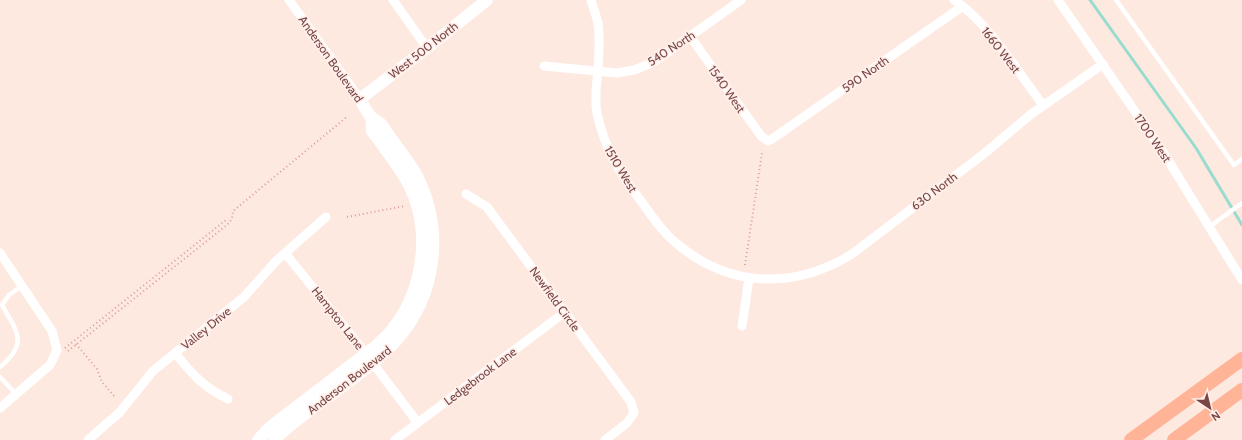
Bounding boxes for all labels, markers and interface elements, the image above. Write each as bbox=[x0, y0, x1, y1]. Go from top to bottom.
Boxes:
street label: Anderson Boulevard bbox=[295, 13, 367, 105]
street label: West 500 North bbox=[385, 18, 461, 82]
street label: 1660 West bbox=[978, 24, 1024, 76]
street label: 540 North bbox=[644, 27, 698, 69]
street label: 590 North bbox=[839, 52, 891, 96]
street label: 1540 West bbox=[705, 62, 749, 116]
street label: 1700 West bbox=[1131, 111, 1175, 165]
street label: 1510 West bbox=[601, 143, 641, 195]
street label: 630 North bbox=[908, 169, 960, 213]
street label: Newfield Circle bbox=[527, 264, 583, 334]
street label: Hampton Lane bbox=[309, 283, 367, 353]
street label: Valley Drive bbox=[178, 303, 234, 353]
street label: Anderson Boulevard bbox=[304, 343, 394, 417]
street label: Ledgebrook Lane bbox=[441, 344, 519, 408]
north arrow bbox=[1190, 388, 1230, 428]
text: N bbox=[1209, 408, 1223, 424]

